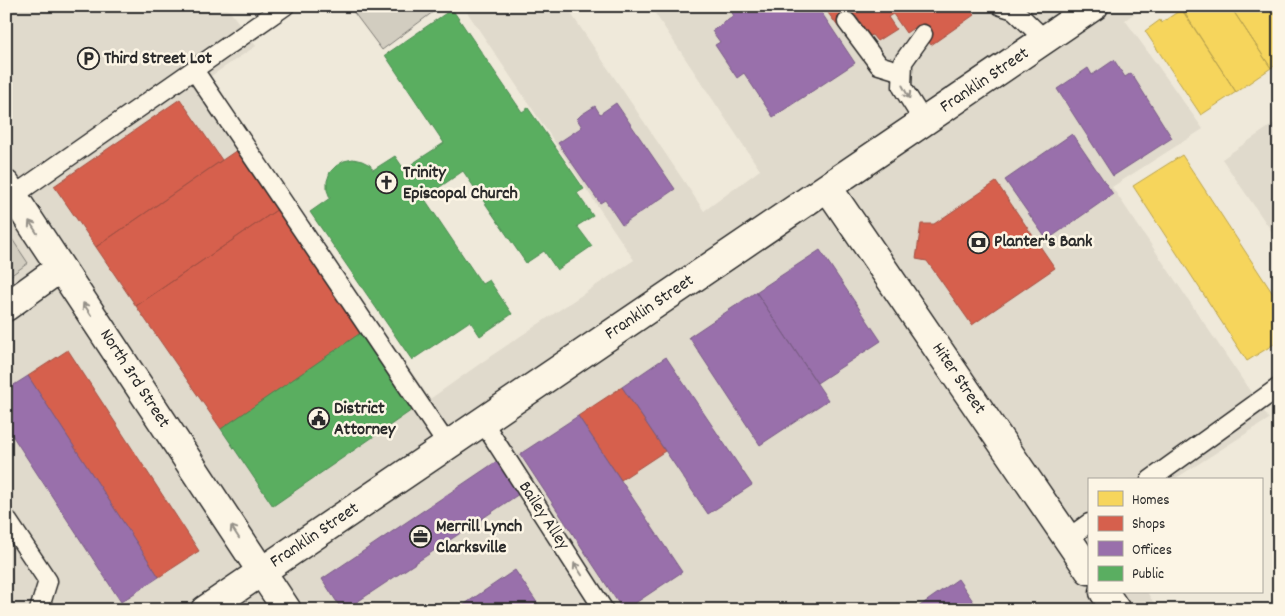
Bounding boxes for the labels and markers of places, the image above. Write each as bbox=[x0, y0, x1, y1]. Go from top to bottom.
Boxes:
parking icon: Third Street Lot bbox=[76, 47, 100, 71]
place label: Third Street Lot bbox=[104, 47, 212, 72]
place label: Trinity Episcopal Church bbox=[403, 161, 518, 207]
church icon: Trinity Episcopal Church bbox=[375, 171, 399, 195]
bank icon: Planter's Bank bbox=[966, 230, 990, 254]
place label: Planter's Bank bbox=[994, 230, 1093, 255]
place label: District Attorney bbox=[334, 397, 396, 443]
public building icon: District Attorney bbox=[306, 407, 330, 431]
place label: Merrill Lynch Clarksville bbox=[436, 515, 522, 561]
office icon: Merrill Lynch Clarksville bbox=[408, 525, 432, 549]

